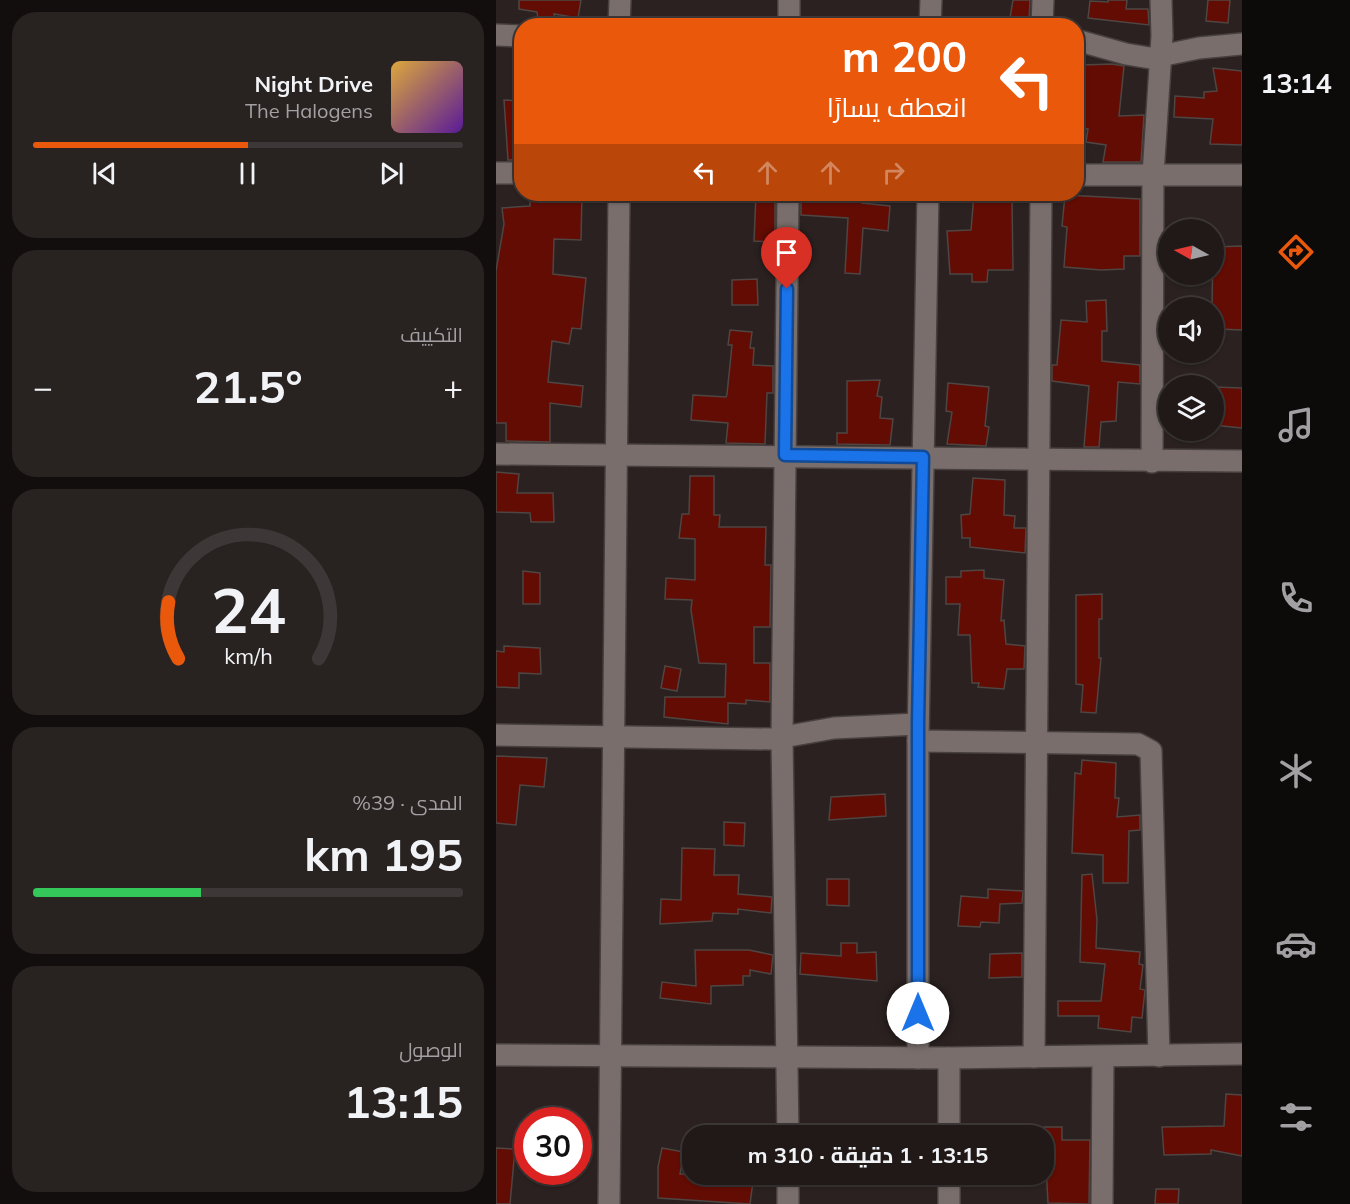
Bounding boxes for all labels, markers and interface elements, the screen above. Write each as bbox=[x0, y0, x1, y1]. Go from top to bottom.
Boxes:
text: 200 m bbox=[842, 30, 967, 83]
icon: left bbox=[988, 42, 1066, 120]
text: 13:14 bbox=[1260, 66, 1332, 100]
text: Night Drive bbox=[254, 70, 373, 98]
text: انعطف يسارًا bbox=[827, 90, 967, 124]
text: The Halogens bbox=[245, 98, 373, 123]
icon: left bbox=[688, 156, 721, 189]
icon: ahead bbox=[751, 156, 784, 189]
icon: ahead bbox=[814, 156, 847, 189]
icon: right bbox=[877, 156, 910, 189]
icon: previous bbox=[88, 157, 121, 190]
icon: pause bbox=[231, 157, 264, 190]
icon: next bbox=[375, 157, 408, 190]
north arrow bbox=[1158, 219, 1224, 285]
map controls bbox=[1158, 219, 1224, 441]
pin bbox=[761, 227, 812, 289]
icon: directions bbox=[1275, 231, 1317, 273]
icon: arrive bbox=[770, 236, 803, 269]
button: sound bbox=[1158, 297, 1224, 363]
text: التكييف bbox=[400, 322, 463, 347]
text: 21.5° bbox=[193, 358, 303, 414]
text: − bbox=[33, 366, 53, 407]
text: + bbox=[443, 366, 463, 407]
button: layers bbox=[1158, 375, 1224, 441]
icon: music bbox=[1275, 404, 1317, 446]
text: 24 bbox=[211, 570, 285, 649]
icon: phone bbox=[1275, 577, 1317, 619]
text: km/h bbox=[224, 642, 272, 669]
icon: climate bbox=[1275, 750, 1317, 792]
text: المدى · 39% bbox=[352, 790, 463, 815]
text: 195 km bbox=[304, 826, 463, 882]
icon: car bbox=[1275, 923, 1317, 965]
position arrow bbox=[886, 981, 950, 1045]
text: الوصول bbox=[399, 1037, 463, 1062]
text: 13:15 bbox=[344, 1073, 463, 1129]
icon: filters bbox=[1275, 1096, 1317, 1138]
speed limit sign: 30 bbox=[514, 1107, 592, 1185]
text: 13:15 · 1 دقيقة · 310 m bbox=[748, 1141, 988, 1169]

